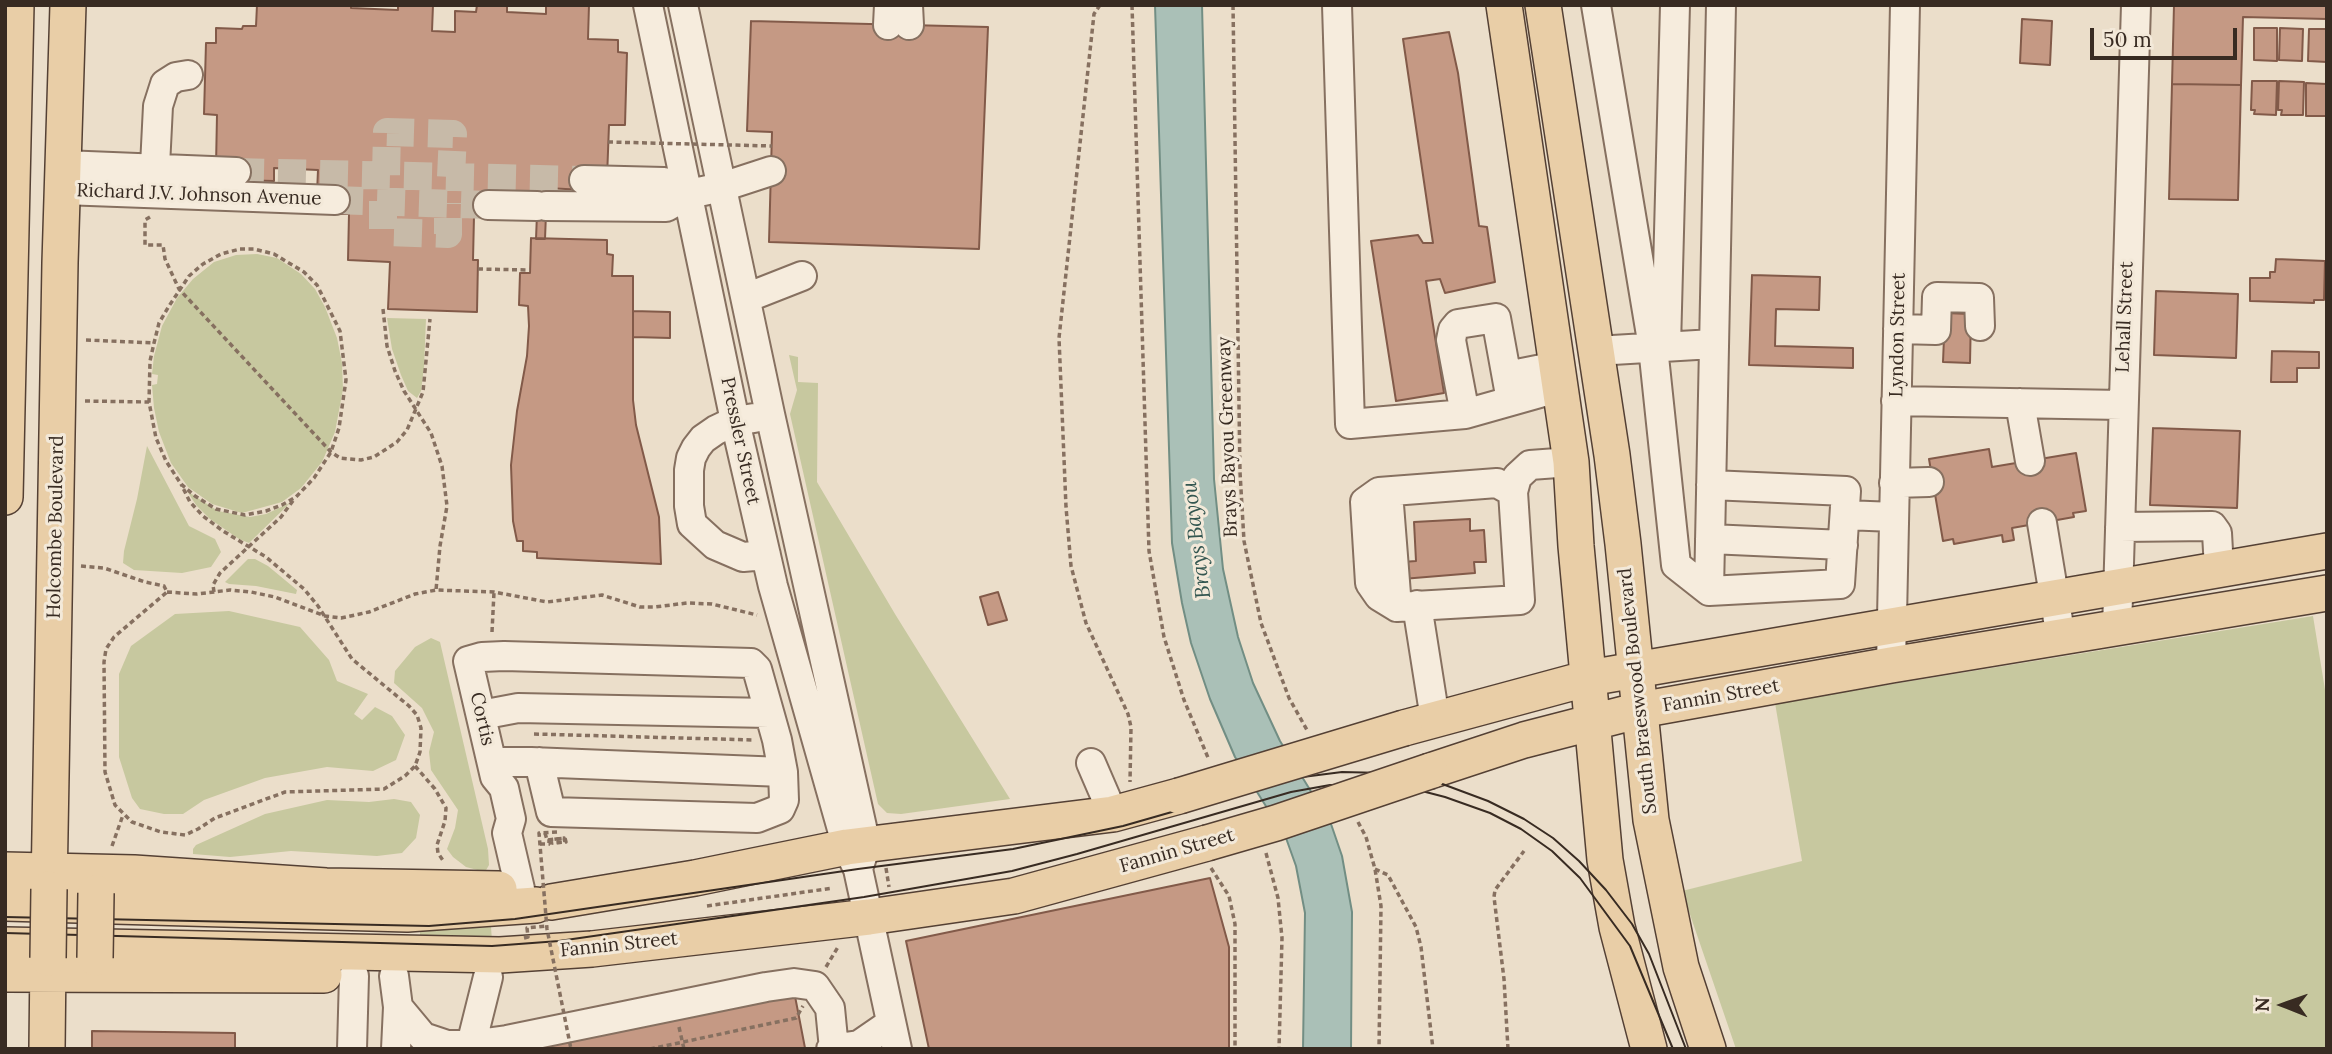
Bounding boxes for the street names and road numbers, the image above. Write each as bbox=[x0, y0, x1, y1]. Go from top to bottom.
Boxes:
street label: Richard J.V. Johnson Avenue bbox=[76, 179, 322, 211]
street label: Lehall Street bbox=[2112, 261, 2138, 373]
street label: Lyndon Street bbox=[1886, 272, 1910, 398]
street label: Brays Bayou Greenway bbox=[1213, 336, 1243, 538]
street label: Pressler Street bbox=[715, 375, 765, 507]
street label: Holcombe Boulevard bbox=[43, 435, 69, 619]
street label: South Braeswood Boulevard bbox=[1614, 567, 1662, 815]
street label: Fannin Street bbox=[1661, 675, 1781, 717]
street label: Cortis bbox=[465, 690, 499, 748]
street label: Fannin Street bbox=[1117, 824, 1237, 878]
street label: Fannin Street bbox=[559, 927, 679, 963]

